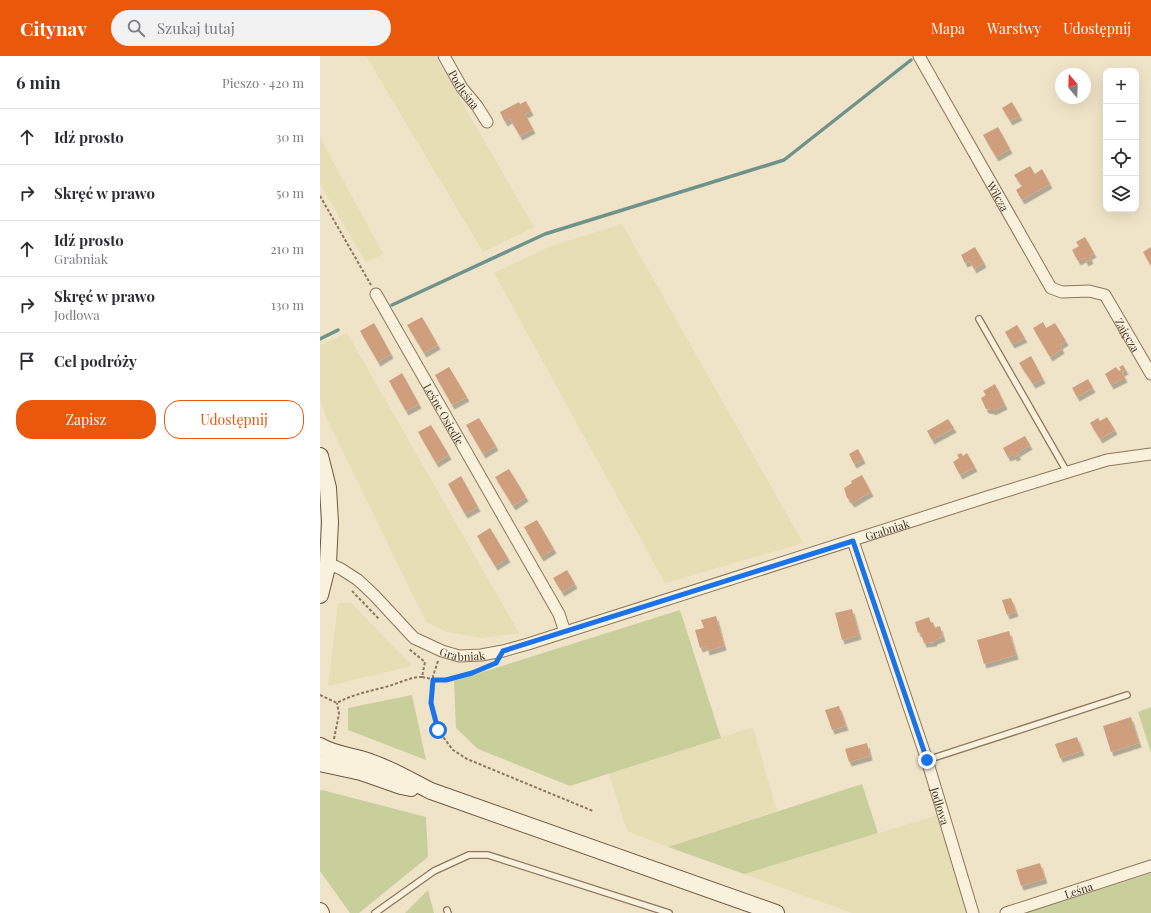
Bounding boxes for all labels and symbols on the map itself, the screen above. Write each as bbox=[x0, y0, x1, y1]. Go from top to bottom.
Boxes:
street label: Podleśna bbox=[446, 67, 484, 112]
north arrow bbox=[1055, 68, 1091, 104]
street label: Wilcza bbox=[984, 177, 1013, 214]
street label: Zajęcza bbox=[1112, 315, 1144, 355]
street label: Leśne Osiedle bbox=[421, 380, 468, 448]
street label: Grabniak bbox=[863, 515, 911, 543]
street label: Grabniak bbox=[438, 643, 486, 664]
route start bbox=[429, 721, 447, 739]
route end bbox=[918, 751, 936, 769]
street label: Jodłowa bbox=[928, 784, 954, 827]
street label: Leśna bbox=[1062, 878, 1095, 901]

